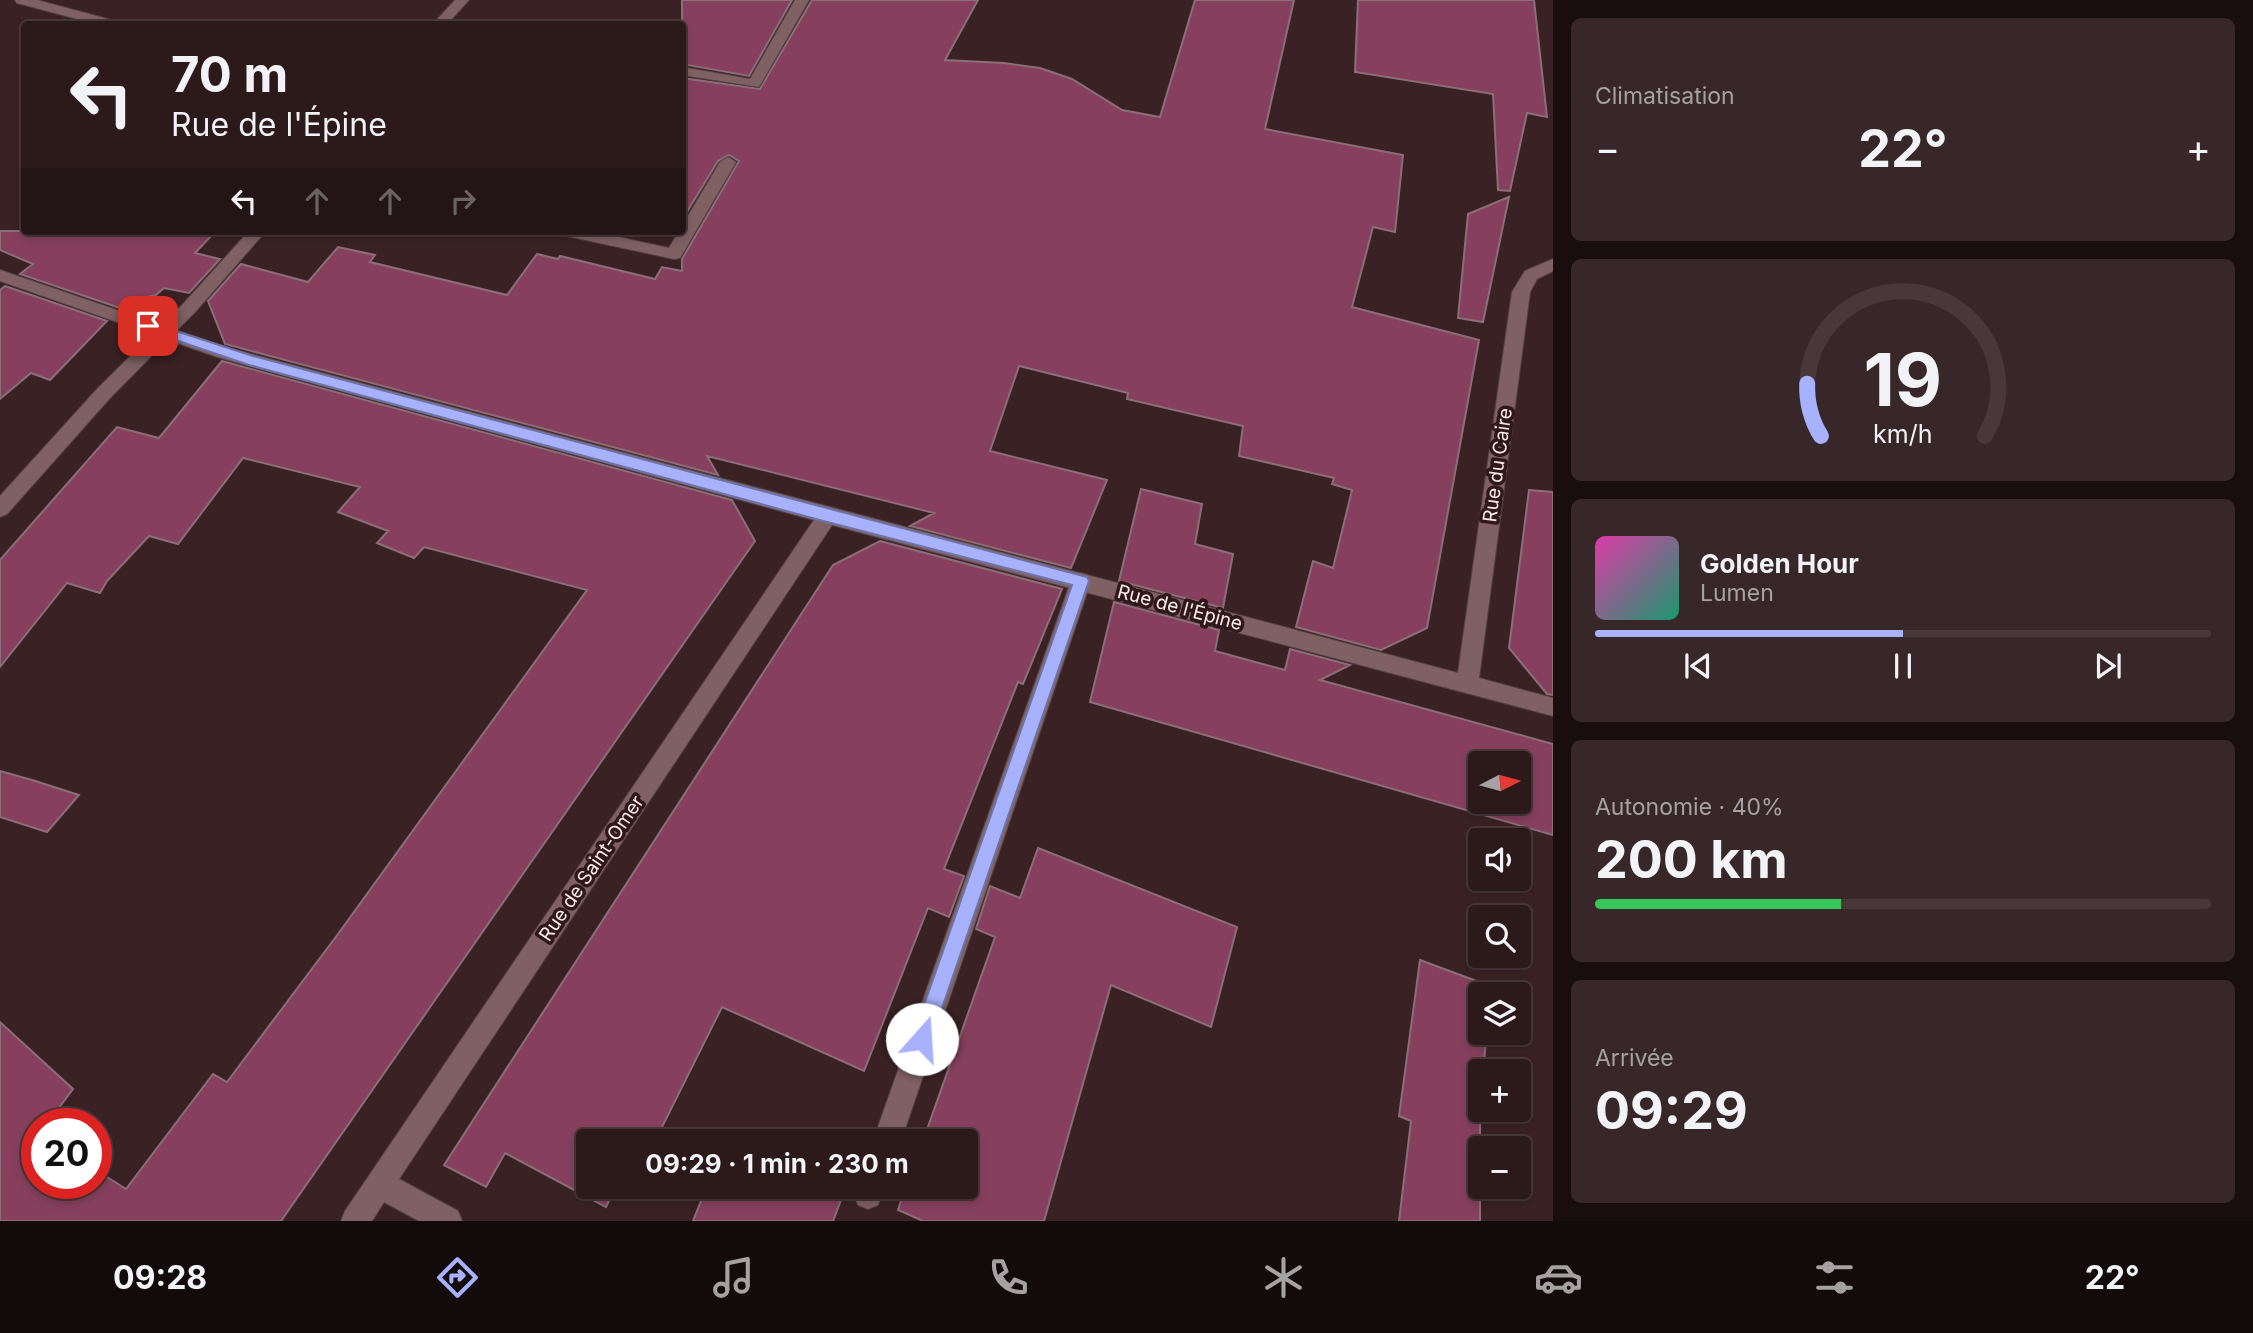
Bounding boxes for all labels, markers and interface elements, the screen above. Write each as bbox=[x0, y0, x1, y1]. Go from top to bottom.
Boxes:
text: 70 m bbox=[171, 45, 288, 104]
icon: left bbox=[56, 49, 147, 140]
text: Climatisation bbox=[1595, 82, 1735, 110]
text: Rue de l'Épine bbox=[171, 105, 387, 144]
text: 22° bbox=[1858, 117, 1948, 180]
text: − bbox=[1595, 125, 1620, 171]
text: + bbox=[2186, 125, 2211, 171]
icon: left bbox=[225, 182, 263, 220]
icon: ahead bbox=[298, 182, 336, 220]
icon: ahead bbox=[371, 182, 409, 220]
icon: right bbox=[444, 182, 482, 220]
pin bbox=[118, 296, 178, 356]
icon: arrive bbox=[129, 307, 167, 345]
text: 19 bbox=[1864, 335, 1942, 424]
street label: Rue du Caire bbox=[1478, 406, 1517, 524]
text: km/h bbox=[1873, 419, 1933, 449]
text: Golden Hour bbox=[1700, 548, 1859, 579]
street label: Rue de l'Épine bbox=[1115, 579, 1245, 635]
text: Lumen bbox=[1700, 579, 1774, 607]
icon: previous bbox=[1679, 647, 1717, 685]
icon: pause bbox=[1884, 647, 1922, 685]
icon: next bbox=[2089, 647, 2127, 685]
north arrow bbox=[1468, 751, 1531, 814]
map controls bbox=[1468, 751, 1531, 1199]
street label: Rue de Saint-Omer bbox=[534, 791, 649, 945]
text: Autonomie · 40% bbox=[1595, 793, 1784, 821]
button: sound bbox=[1468, 828, 1531, 891]
text: 200 km bbox=[1595, 828, 1788, 891]
button: search bbox=[1468, 905, 1531, 968]
button: layers bbox=[1468, 982, 1531, 1045]
position arrow bbox=[885, 1002, 959, 1076]
text: Arrivée bbox=[1595, 1044, 1674, 1072]
button: + bbox=[1468, 1059, 1531, 1122]
text: 09:29 bbox=[1595, 1079, 1748, 1142]
speed limit sign: 20 bbox=[21, 1108, 112, 1199]
button: − bbox=[1468, 1136, 1531, 1199]
text: 09:29 · 1 min · 230 m bbox=[645, 1148, 909, 1179]
icon: directions bbox=[433, 1253, 482, 1302]
icon: music bbox=[709, 1253, 758, 1302]
icon: phone bbox=[984, 1253, 1033, 1302]
icon: climate bbox=[1259, 1253, 1308, 1302]
icon: car bbox=[1534, 1253, 1583, 1302]
icon: filters bbox=[1810, 1253, 1859, 1302]
text: 09:28 bbox=[113, 1258, 207, 1297]
text: 22° bbox=[2085, 1258, 2140, 1297]

